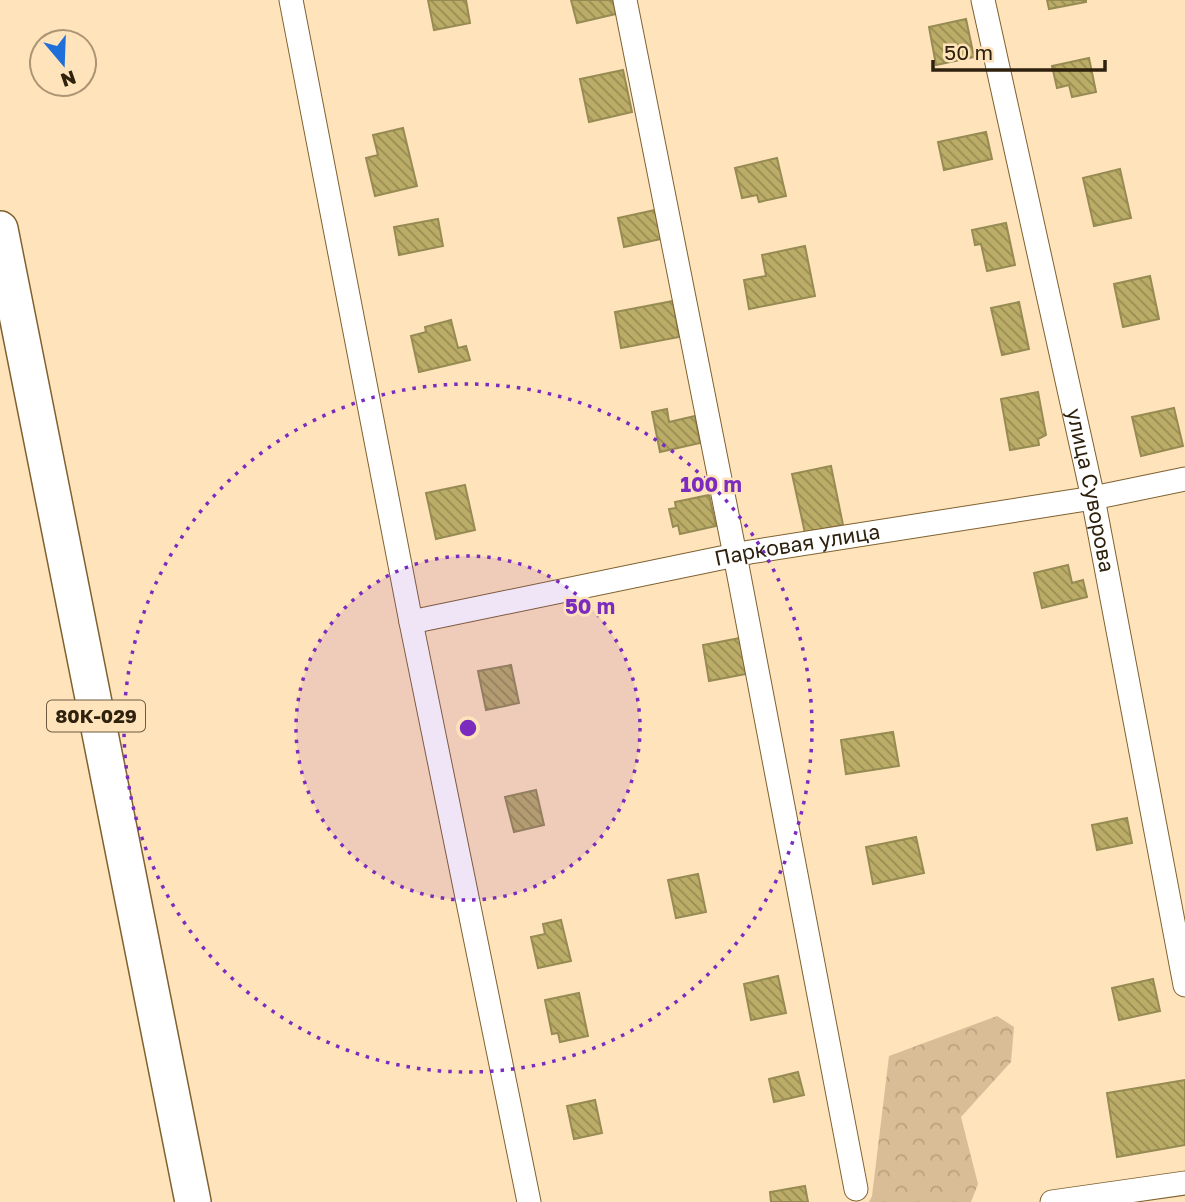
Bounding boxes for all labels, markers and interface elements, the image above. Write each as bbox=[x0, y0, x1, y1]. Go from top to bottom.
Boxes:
north arrow bbox=[28, 28, 98, 98]
scale bar bbox=[933, 28, 1104, 72]
text: 50 m bbox=[944, 39, 993, 65]
text: N bbox=[58, 66, 79, 93]
street label: улица Суворова bbox=[1062, 406, 1121, 574]
text: 100 m bbox=[680, 471, 742, 497]
street label: Парковая улица bbox=[712, 518, 882, 571]
text: 50 m bbox=[565, 593, 615, 619]
road number: 80К-029 bbox=[47, 701, 145, 732]
centre of rings bbox=[456, 716, 480, 740]

